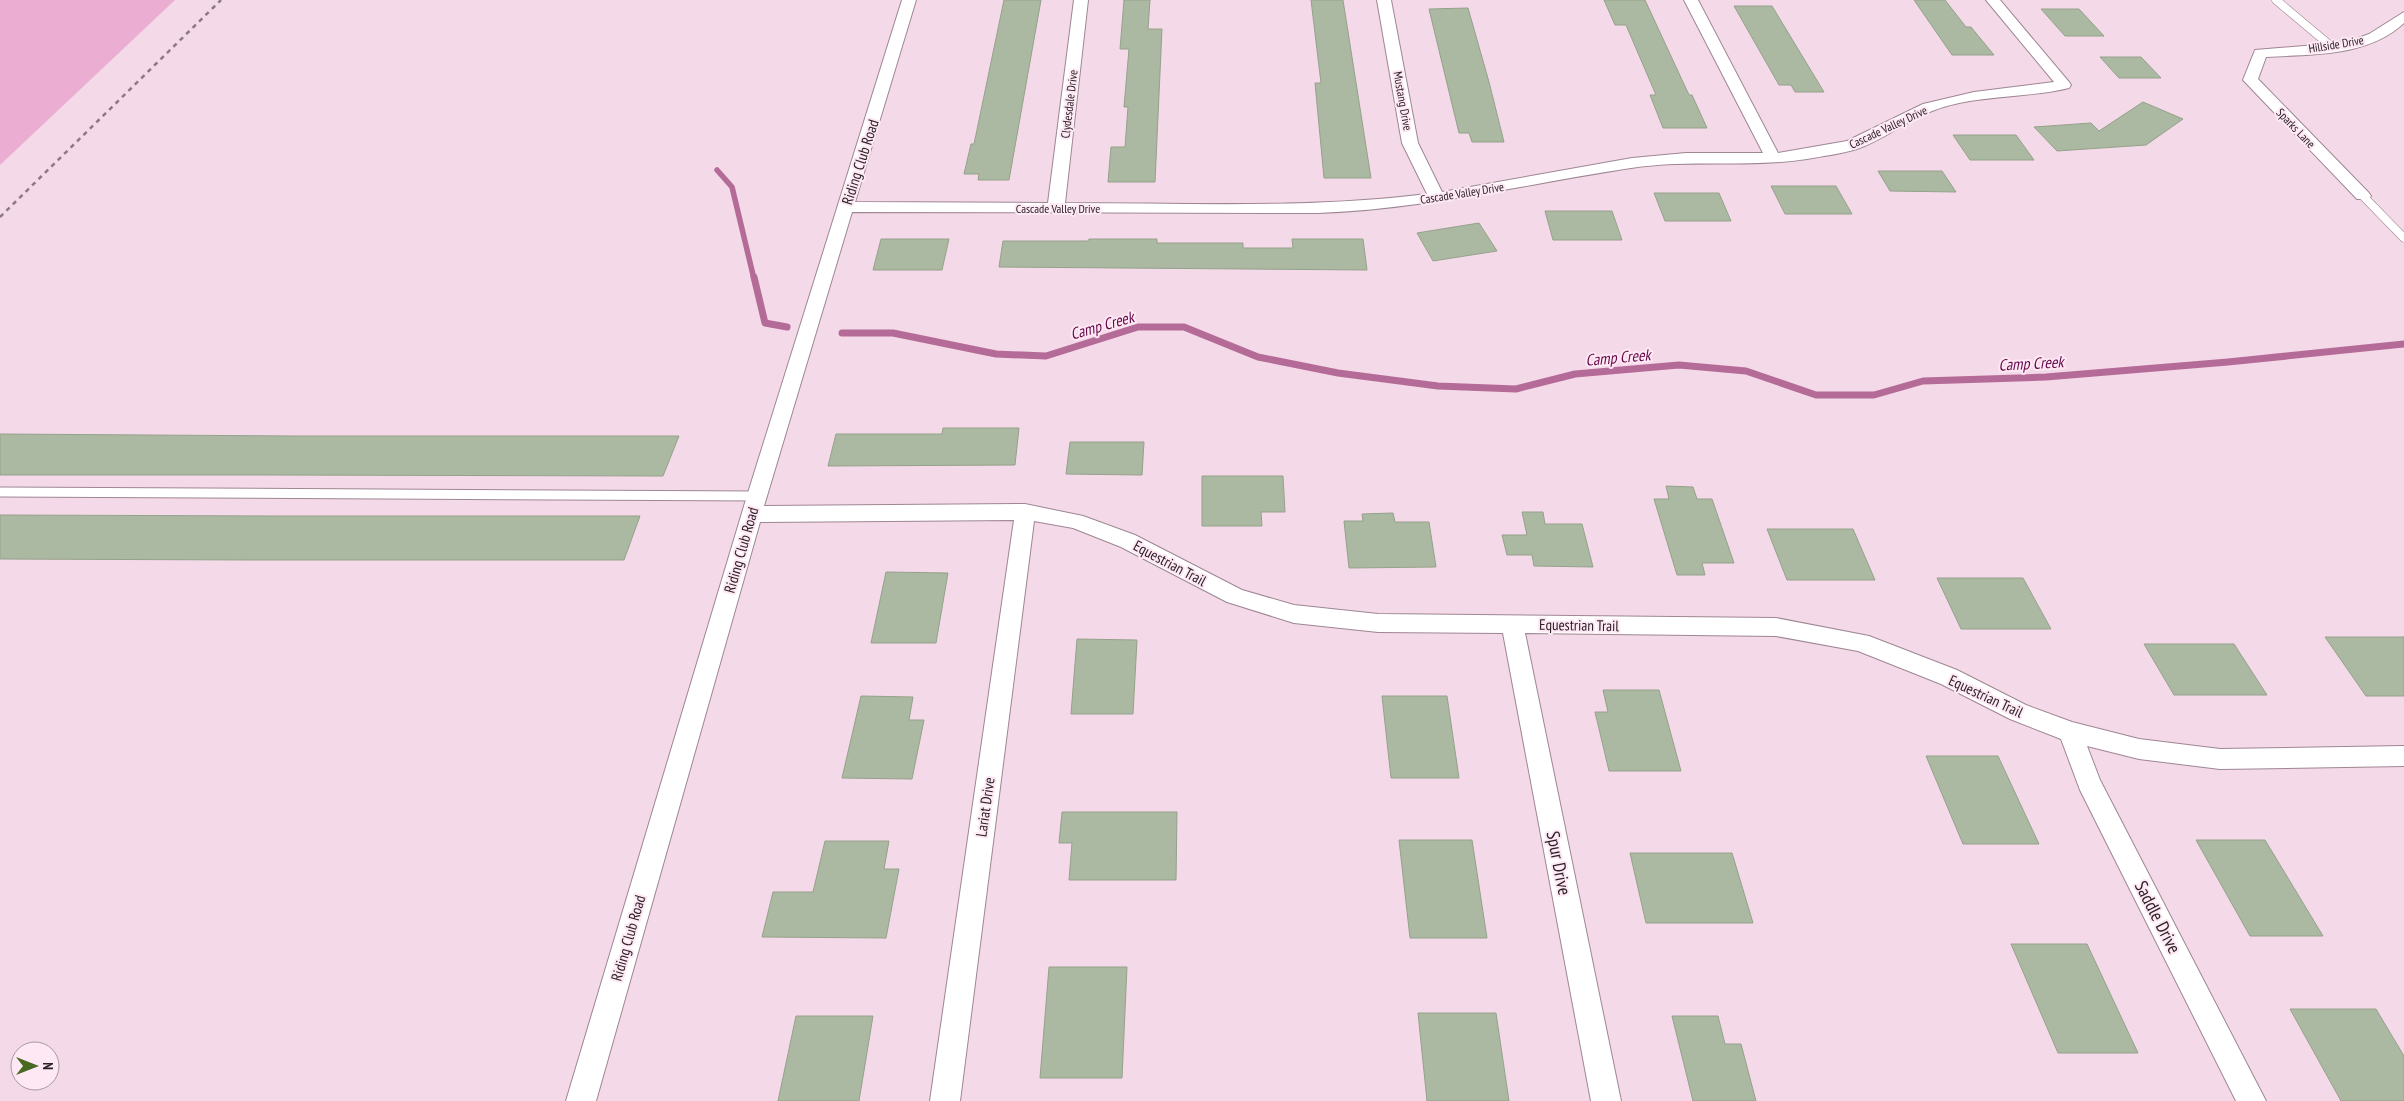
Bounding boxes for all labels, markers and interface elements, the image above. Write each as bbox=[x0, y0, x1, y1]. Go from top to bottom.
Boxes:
street label: Hillside Drive bbox=[2307, 32, 2365, 56]
street label: Clydesdale Drive bbox=[1057, 69, 1081, 139]
street label: Mustang Drive bbox=[1390, 70, 1416, 132]
street label: Cascade Valley Drive bbox=[1847, 102, 1929, 152]
street label: Sparks Lane bbox=[2273, 105, 2319, 151]
street label: Riding Club Road bbox=[837, 117, 883, 207]
street label: Cascade Valley Drive bbox=[1419, 179, 1505, 207]
street label: Cascade Valley Drive bbox=[1016, 201, 1100, 216]
water label: Camp Creek bbox=[1068, 306, 1138, 344]
water label: Camp Creek bbox=[1585, 344, 1653, 370]
water label: Camp Creek bbox=[1998, 351, 2066, 375]
street label: Riding Club Road bbox=[720, 505, 762, 595]
street label: Equestrian Trail bbox=[1130, 536, 1210, 590]
street label: Equestrian Trail bbox=[1539, 615, 1620, 635]
street label: Equestrian Trail bbox=[1946, 671, 2027, 722]
street label: Lariat Drive bbox=[971, 776, 999, 838]
street label: Spur Drive bbox=[1542, 829, 1576, 897]
street label: Saddle Drive bbox=[2130, 877, 2186, 957]
street label: Riding Club Road bbox=[607, 893, 649, 983]
north arrow bbox=[10, 1041, 60, 1091]
text: N bbox=[39, 1062, 57, 1070]

